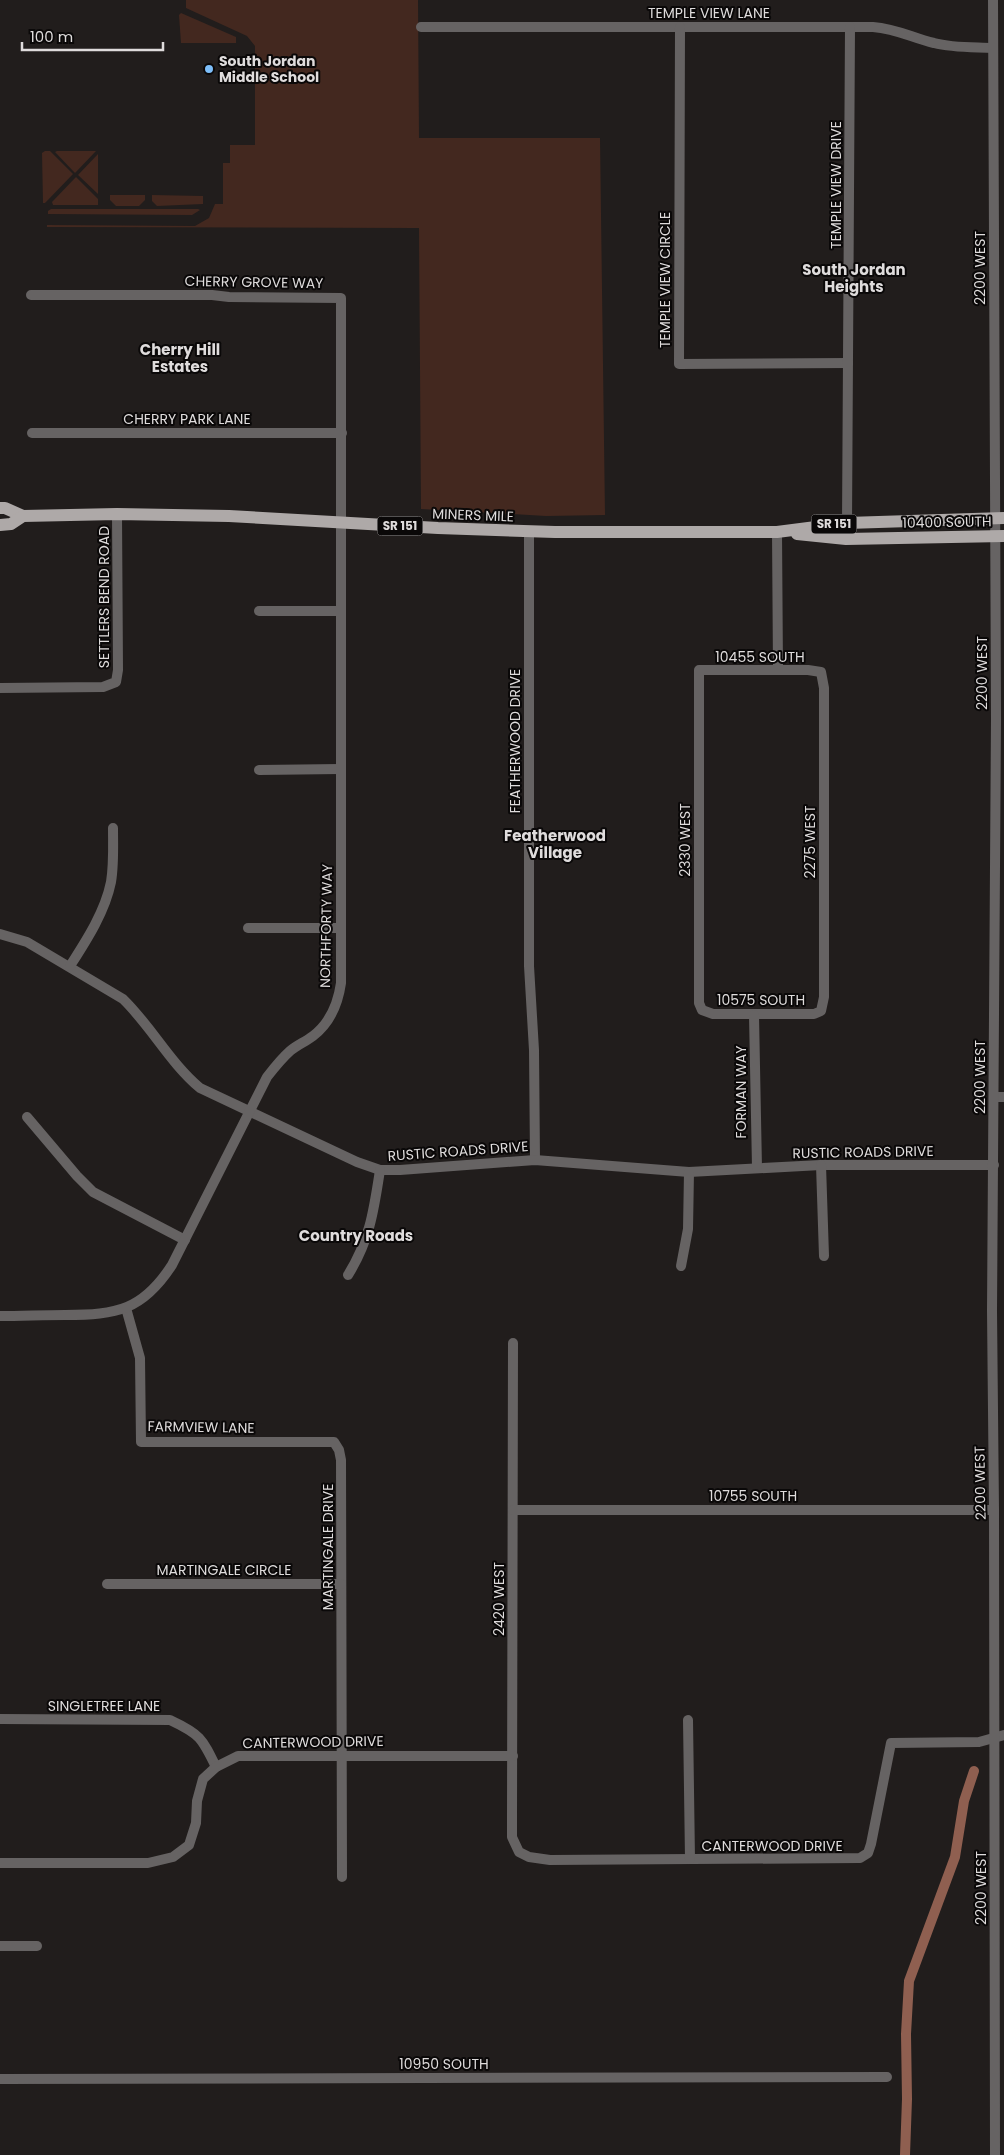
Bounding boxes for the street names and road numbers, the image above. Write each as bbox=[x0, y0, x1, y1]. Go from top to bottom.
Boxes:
street label: TEMPLE VIEW LANE bbox=[648, 3, 770, 23]
street label: TEMPLE VIEW DRIVE bbox=[826, 121, 846, 249]
street label: TEMPLE VIEW CIRCLE bbox=[655, 212, 675, 348]
street label: 2200 WEST bbox=[970, 231, 990, 305]
street label: CHERRY GROVE WAY bbox=[184, 271, 324, 293]
street label: CHERRY PARK LANE bbox=[123, 409, 251, 429]
street label: MINERS MILE bbox=[432, 504, 514, 526]
street label: 10400 SOUTH bbox=[902, 511, 992, 533]
road number: SR 151 bbox=[812, 514, 856, 534]
road number: SR 151 bbox=[378, 516, 422, 536]
street label: SETTLERS BEND ROAD bbox=[94, 526, 114, 668]
street label: 2200 WEST bbox=[972, 636, 992, 710]
street label: 10455 SOUTH bbox=[715, 647, 805, 667]
street label: FEATHERWOOD DRIVE bbox=[505, 669, 525, 813]
street label: 2330 WEST bbox=[675, 803, 695, 877]
street label: 2275 WEST bbox=[800, 805, 820, 878]
street label: NORTHFORTY WAY bbox=[315, 864, 337, 988]
street label: 10575 SOUTH bbox=[717, 990, 805, 1010]
street label: 2200 WEST bbox=[970, 1040, 990, 1114]
street label: FORMAN WAY bbox=[731, 1046, 751, 1138]
street label: RUSTIC ROADS DRIVE bbox=[387, 1136, 529, 1166]
street label: RUSTIC ROADS DRIVE bbox=[792, 1141, 934, 1163]
street label: FARMVIEW LANE bbox=[147, 1416, 255, 1438]
street label: 2200 WEST bbox=[969, 1445, 991, 1520]
street label: MARTINGALE DRIVE bbox=[318, 1484, 338, 1610]
street label: 10755 SOUTH bbox=[709, 1486, 797, 1506]
street label: MARTINGALE CIRCLE bbox=[157, 1560, 291, 1580]
street label: 2420 WEST bbox=[489, 1562, 509, 1636]
street label: SINGLETREE LANE bbox=[48, 1696, 160, 1716]
street label: CANTERWOOD DRIVE bbox=[242, 1731, 384, 1753]
street label: CANTERWOOD DRIVE bbox=[701, 1836, 843, 1856]
street label: 2200 WEST bbox=[971, 1851, 991, 1925]
street label: 10950 SOUTH bbox=[399, 2054, 489, 2074]

